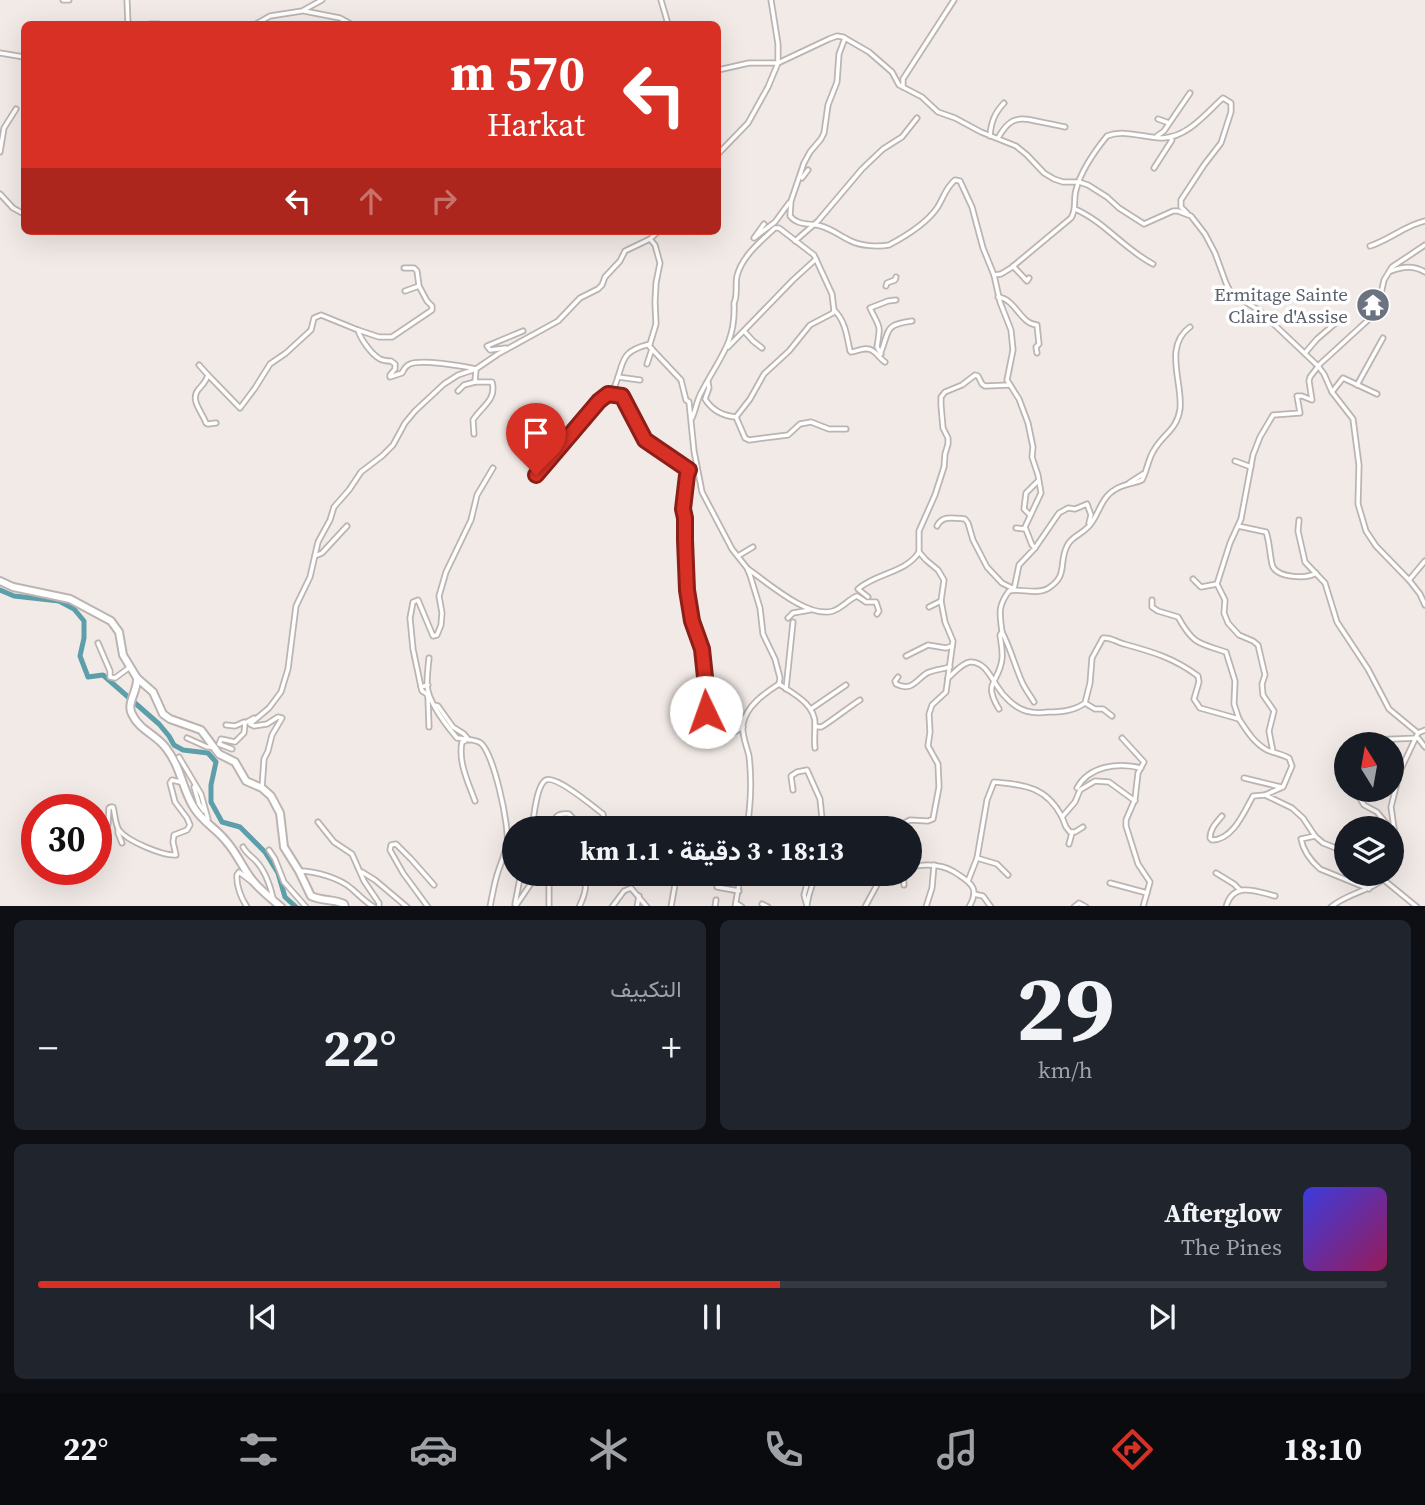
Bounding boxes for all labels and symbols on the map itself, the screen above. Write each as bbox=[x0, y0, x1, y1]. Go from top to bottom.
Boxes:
place label: Ermitage Sainte Claire d'Assise bbox=[1214, 281, 1348, 329]
temple icon: Ermitage Sainte Claire d'Assise bbox=[1354, 286, 1392, 324]
pin bbox=[506, 403, 566, 475]
position arrow bbox=[669, 675, 743, 749]
north arrow bbox=[1334, 732, 1404, 802]
speed limit sign: 30 bbox=[21, 794, 112, 885]

